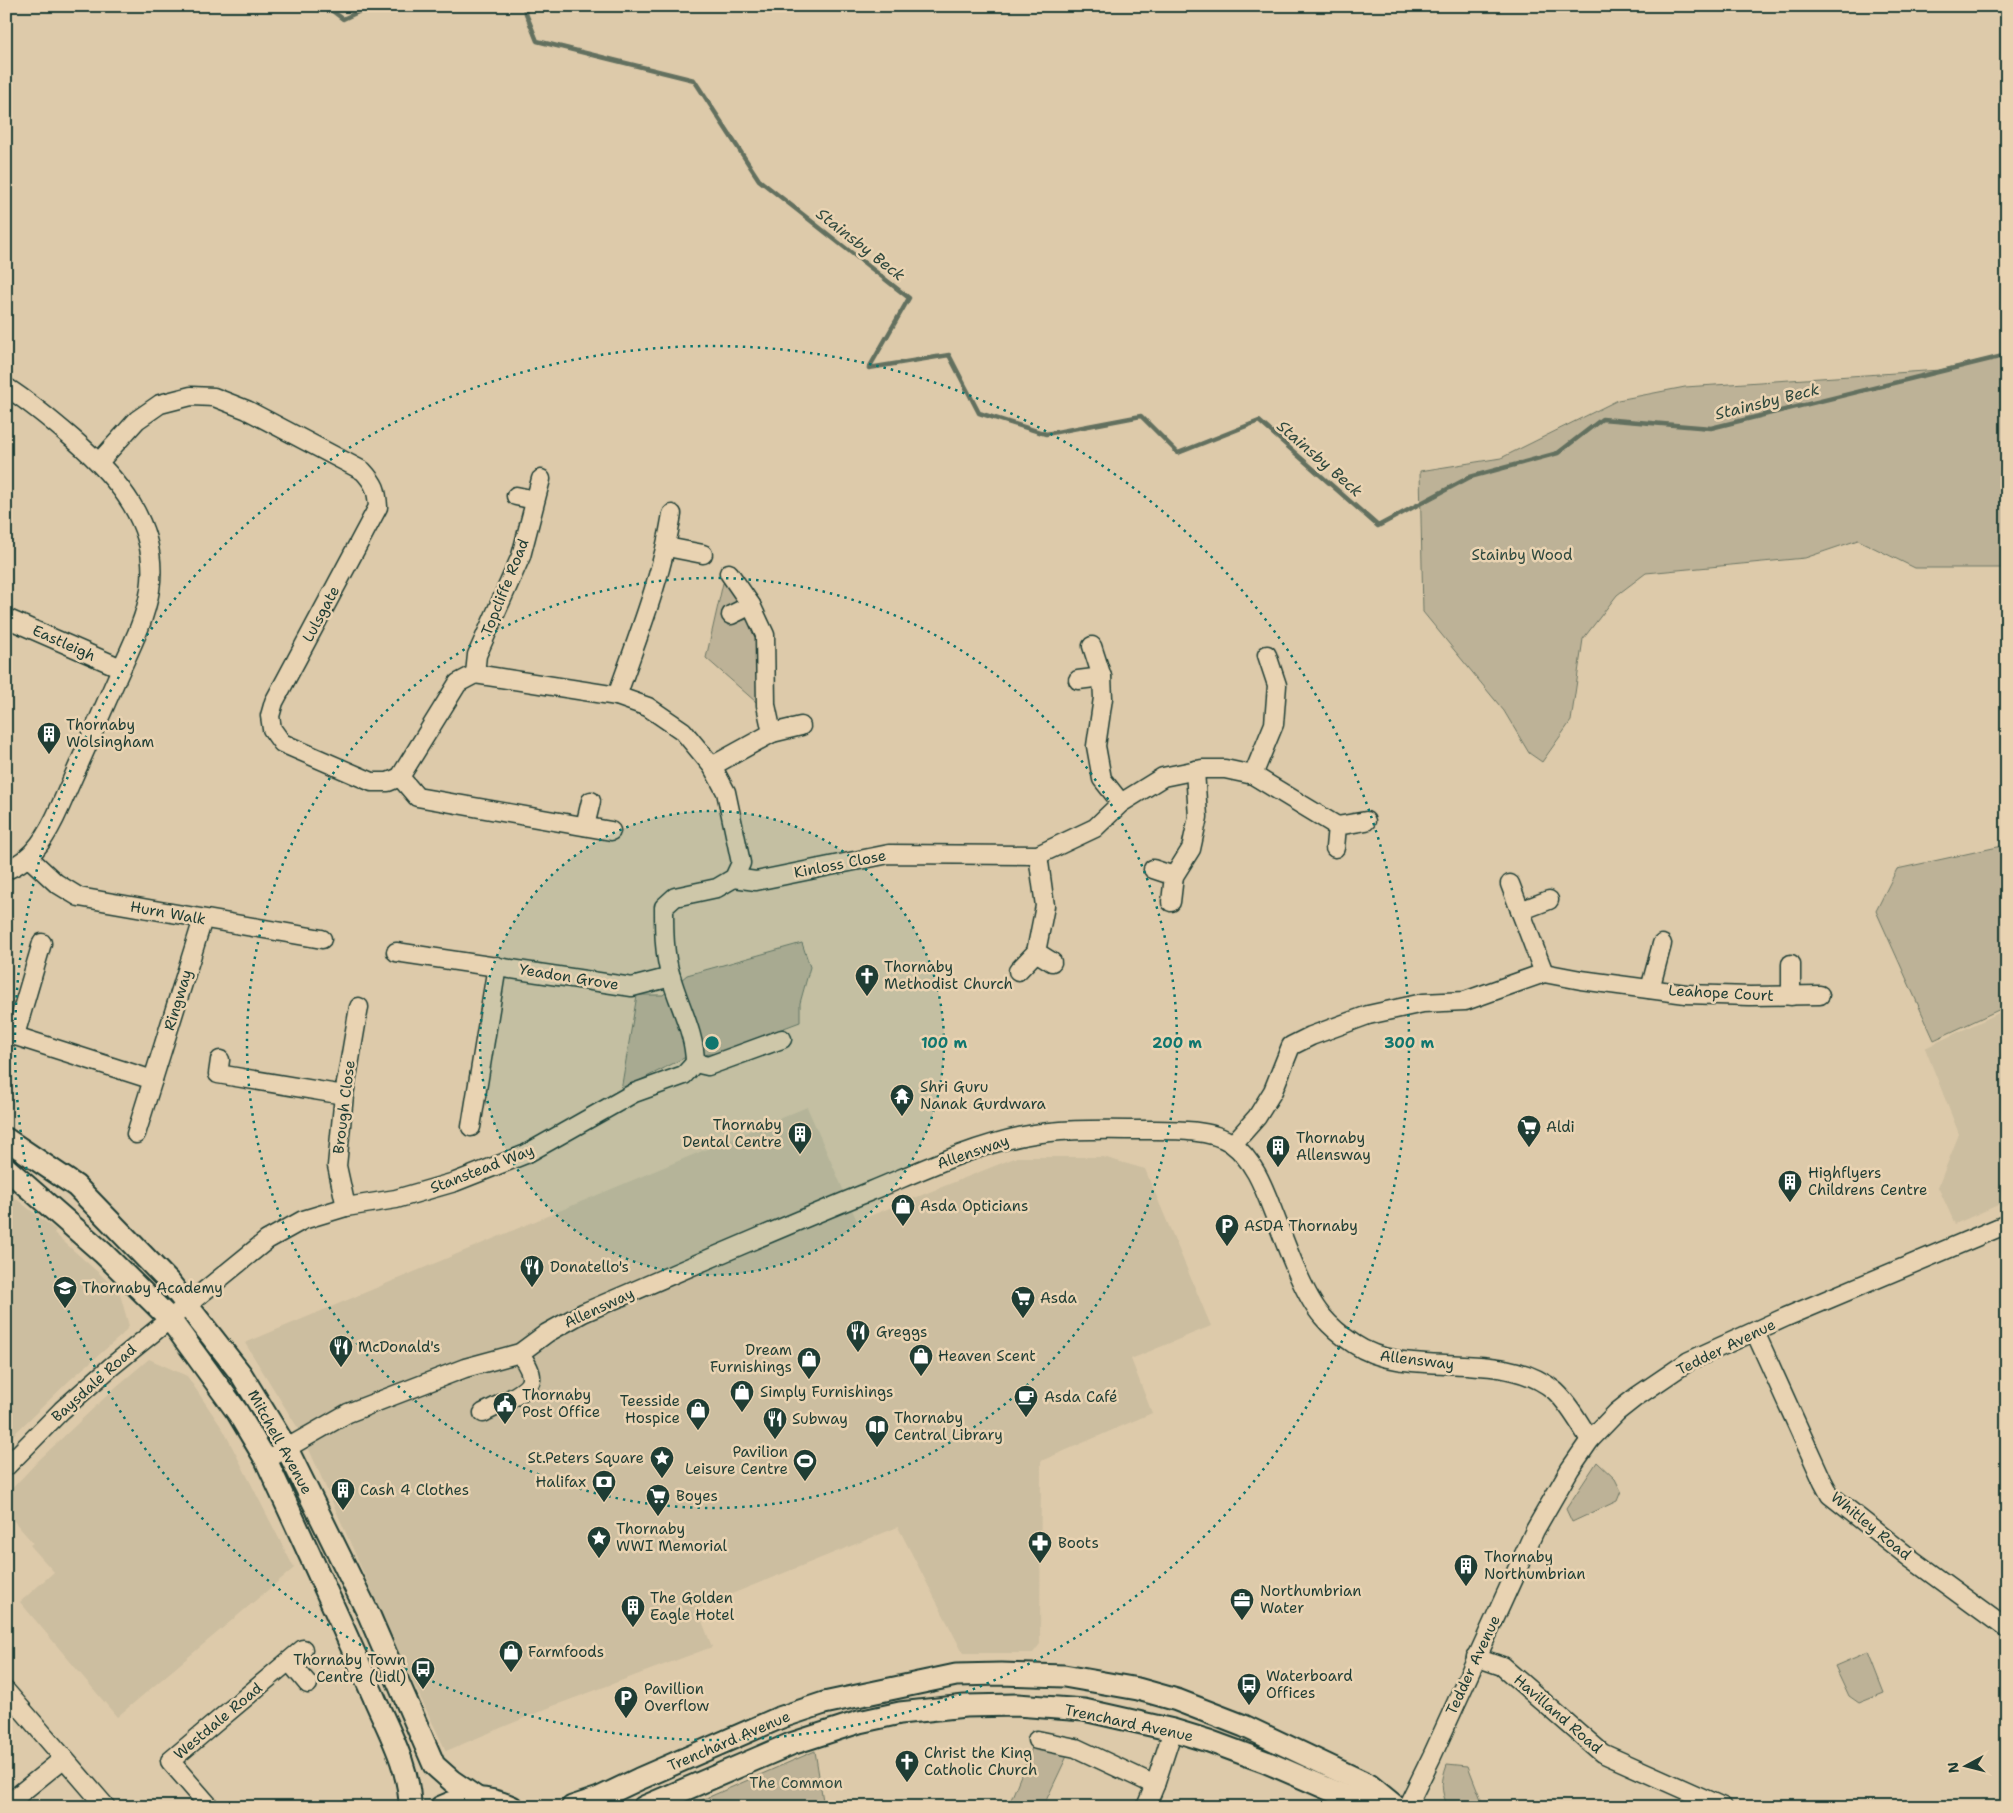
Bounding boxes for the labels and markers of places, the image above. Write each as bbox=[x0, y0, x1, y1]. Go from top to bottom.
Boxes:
place label: Thornaby Wolsingham bbox=[66, 715, 154, 752]
building icon: Thornaby Wolsingham bbox=[36, 721, 62, 755]
place label: Thornaby Methodist Church bbox=[884, 957, 1013, 994]
church icon: Thornaby Methodist Church bbox=[854, 963, 880, 997]
centre of rings bbox=[703, 1034, 721, 1052]
place label: Shri Guru Nanak Gurdwara bbox=[920, 1077, 1047, 1114]
temple icon: Shri Guru Nanak Gurdwara bbox=[889, 1083, 915, 1117]
supermarket icon: Aldi bbox=[1516, 1114, 1542, 1148]
place label: Thornaby Dental Centre bbox=[682, 1115, 782, 1152]
place label: Aldi bbox=[1546, 1117, 1575, 1137]
building icon: Thornaby Dental Centre bbox=[787, 1121, 813, 1155]
place label: Thornaby Allensway bbox=[1296, 1128, 1371, 1165]
building icon: Thornaby Allensway bbox=[1265, 1134, 1291, 1168]
place label: Highflyers Childrens Centre bbox=[1808, 1163, 1928, 1200]
building icon: Highflyers Childrens Centre bbox=[1777, 1169, 1803, 1203]
shop icon: Asda Opticians bbox=[890, 1193, 916, 1227]
place label: Asda Opticians bbox=[920, 1196, 1028, 1216]
parking icon: ASDA Thornaby bbox=[1214, 1213, 1240, 1247]
place label: ASDA Thornaby bbox=[1244, 1216, 1358, 1236]
restaurant icon: Donatello's bbox=[519, 1254, 545, 1288]
place label: Donatello's bbox=[550, 1257, 629, 1277]
school or university icon: Thornaby Academy bbox=[52, 1275, 78, 1309]
place label: Thornaby Academy bbox=[82, 1278, 223, 1298]
supermarket icon: Asda bbox=[1010, 1285, 1036, 1319]
place label: Asda bbox=[1040, 1288, 1077, 1308]
restaurant icon: Greggs bbox=[845, 1319, 871, 1353]
place label: Greggs bbox=[876, 1322, 928, 1342]
restaurant icon: McDonald's bbox=[328, 1334, 354, 1368]
place label: McDonald's bbox=[358, 1337, 440, 1357]
place label: Dream Furnishings bbox=[710, 1340, 792, 1377]
shop icon: Heaven Scent bbox=[908, 1343, 934, 1377]
shop icon: Dream Furnishings bbox=[796, 1346, 822, 1380]
place label: Heaven Scent bbox=[938, 1346, 1036, 1366]
shop icon: Simply Furnishings bbox=[729, 1379, 755, 1413]
place label: Simply Furnishings bbox=[760, 1382, 894, 1402]
cafe icon: Asda Café bbox=[1013, 1384, 1039, 1418]
place label: Thornaby Post Office bbox=[522, 1385, 600, 1422]
place label: Asda Café bbox=[1044, 1387, 1118, 1407]
public building icon: Thornaby Post Office bbox=[492, 1391, 518, 1425]
place label: Teesside Hospice bbox=[620, 1391, 680, 1428]
shop icon: Teesside Hospice bbox=[685, 1397, 711, 1431]
restaurant icon: Subway bbox=[762, 1406, 788, 1440]
place label: Thornaby Central Library bbox=[894, 1408, 1003, 1445]
place label: Subway bbox=[792, 1409, 848, 1429]
library icon: Thornaby Central Library bbox=[864, 1414, 890, 1448]
place label: Pavilion Leisure Centre bbox=[685, 1442, 788, 1479]
place icon: St.Peters Square bbox=[649, 1445, 675, 1479]
place label: St.Peters Square bbox=[528, 1448, 644, 1468]
sports icon: Pavilion Leisure Centre bbox=[792, 1448, 818, 1482]
bank icon: Halifax bbox=[591, 1469, 617, 1503]
place label: Halifax bbox=[536, 1472, 586, 1492]
building icon: Cash 4 Clothes bbox=[330, 1477, 356, 1511]
place label: Cash 4 Clothes bbox=[360, 1480, 469, 1500]
supermarket icon: Boyes bbox=[645, 1483, 671, 1517]
place label: Boyes bbox=[676, 1486, 718, 1506]
place label: Thornaby WWI Memorial bbox=[616, 1519, 728, 1556]
place icon: Thornaby WWI Memorial bbox=[586, 1525, 612, 1559]
pharmacy icon: Boots bbox=[1027, 1530, 1053, 1564]
place label: Boots bbox=[1058, 1533, 1099, 1553]
place label: Thornaby Northumbrian bbox=[1484, 1547, 1586, 1584]
building icon: Thornaby Northumbrian bbox=[1453, 1553, 1479, 1587]
place label: Northumbrian Water bbox=[1260, 1581, 1362, 1618]
office icon: Northumbrian Water bbox=[1229, 1587, 1255, 1621]
place label: The Golden Eagle Hotel bbox=[650, 1588, 735, 1625]
building icon: The Golden Eagle Hotel bbox=[620, 1594, 646, 1628]
shop icon: Farmfoods bbox=[498, 1639, 524, 1673]
place label: Farmfoods bbox=[528, 1642, 604, 1662]
place label: Thornaby Town Centre (Lidl) bbox=[293, 1650, 406, 1687]
bus stop icon: Thornaby Town Centre (Lidl) bbox=[410, 1656, 436, 1690]
place label: Waterboard Offices bbox=[1266, 1666, 1353, 1703]
bus stop icon: Waterboard Offices bbox=[1236, 1672, 1262, 1706]
place label: Pavillion Overflow bbox=[644, 1679, 709, 1716]
parking icon: Pavillion Overflow bbox=[613, 1685, 639, 1719]
place label: Christ the King Catholic Church bbox=[924, 1743, 1037, 1780]
church icon: Christ the King Catholic Church bbox=[894, 1749, 920, 1783]

